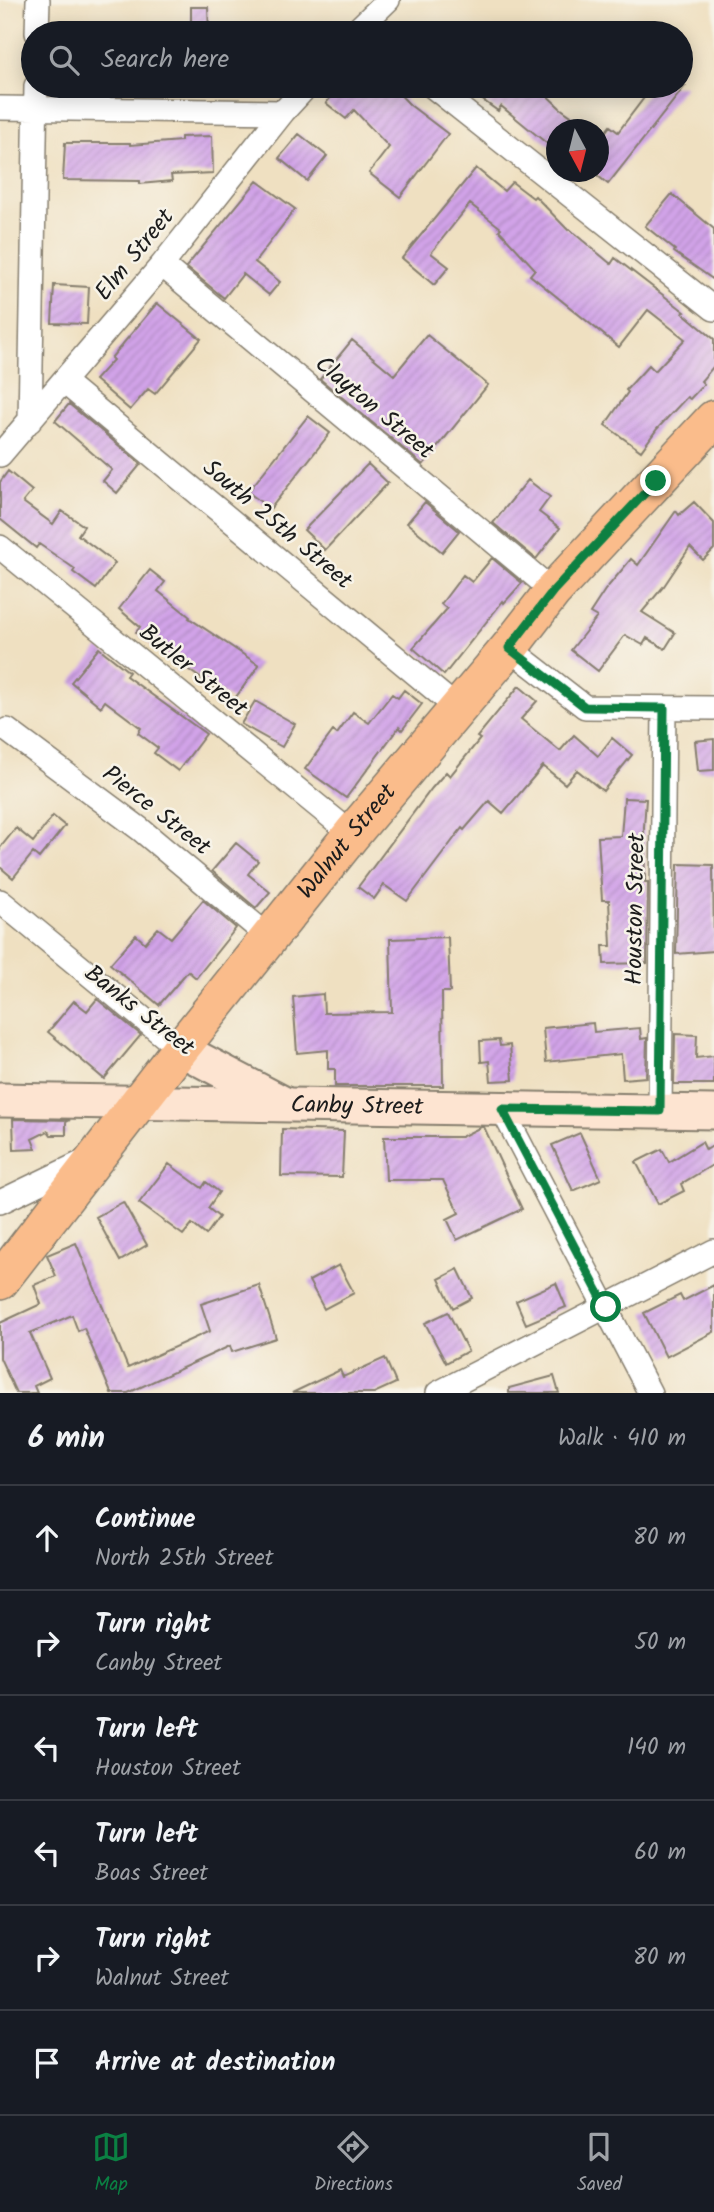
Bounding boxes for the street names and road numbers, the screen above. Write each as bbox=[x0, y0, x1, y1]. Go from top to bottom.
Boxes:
street label: Elm Street bbox=[85, 200, 185, 310]
street label: Clayton Street bbox=[305, 346, 443, 470]
street label: South 25th Street bbox=[193, 450, 361, 600]
street label: Butler Street bbox=[130, 615, 257, 728]
street label: Pierce Street bbox=[93, 756, 220, 867]
street label: Walnut Street bbox=[287, 774, 407, 908]
street label: Houston Street bbox=[615, 832, 657, 985]
street label: Banks Street bbox=[75, 955, 203, 1067]
street label: Canby Street bbox=[290, 1085, 424, 1127]

